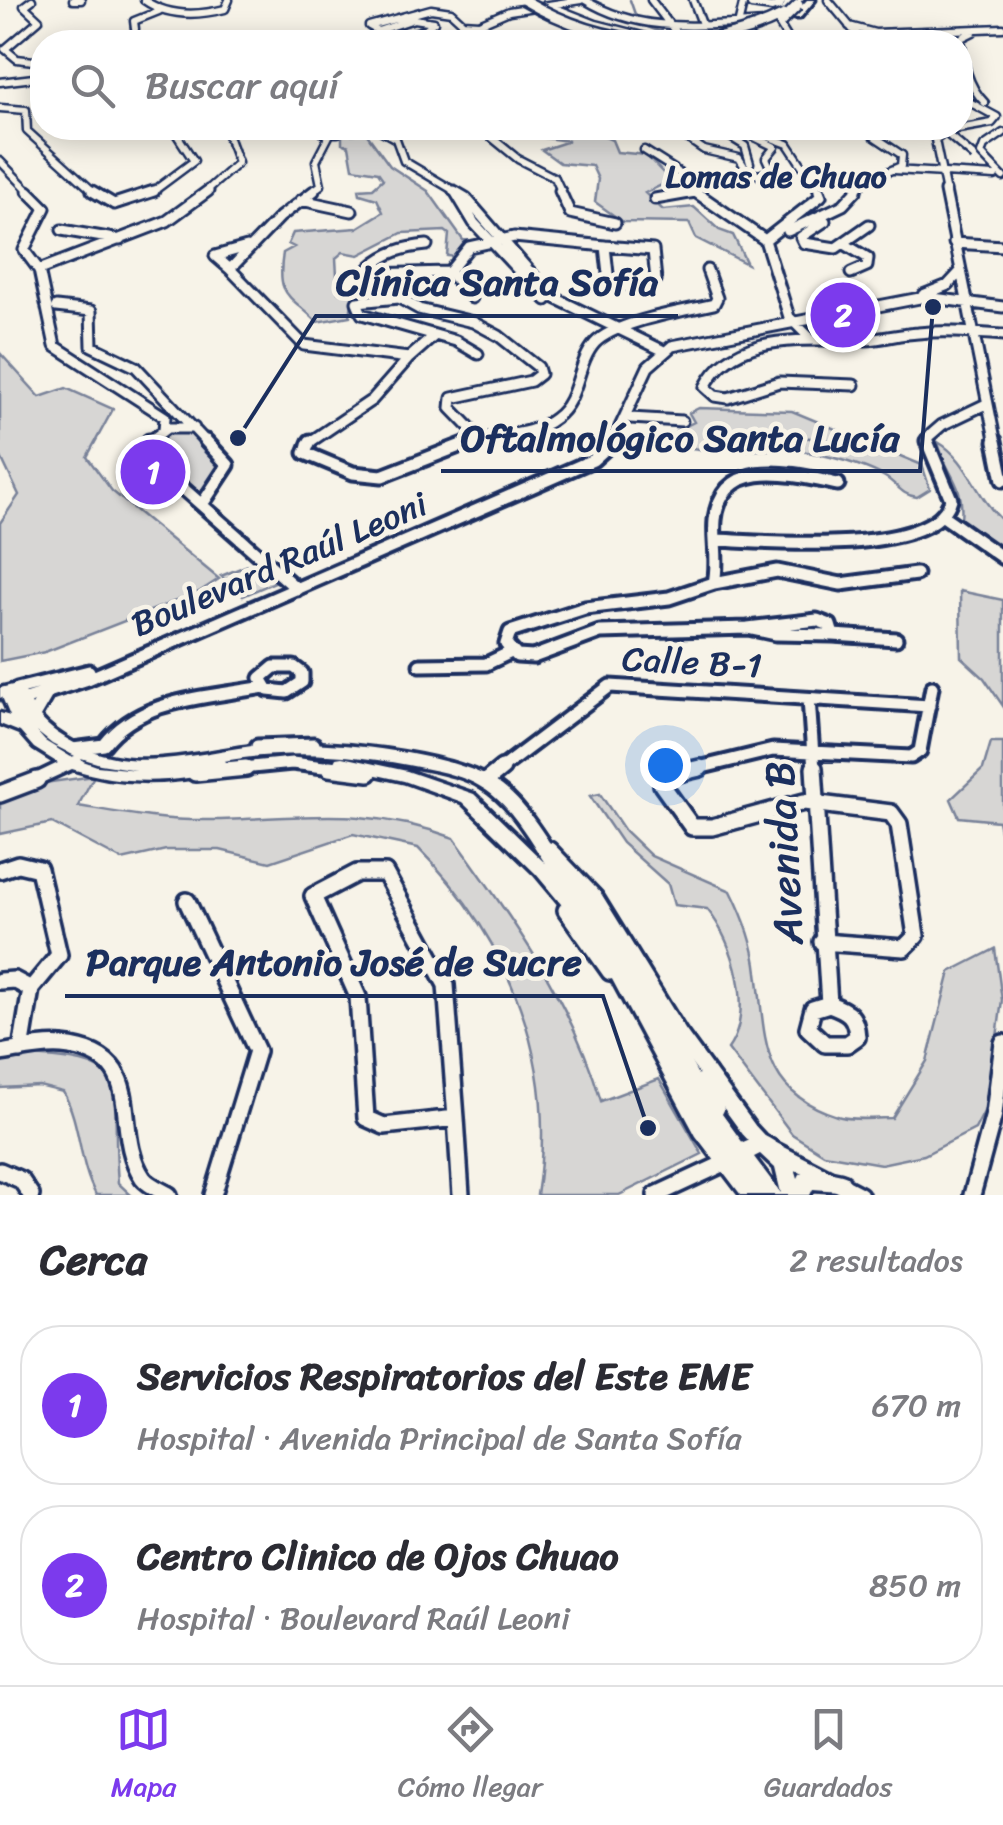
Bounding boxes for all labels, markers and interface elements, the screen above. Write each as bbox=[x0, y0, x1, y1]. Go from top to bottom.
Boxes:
search box bbox=[30, 30, 973, 140]
text: Buscar aquí bbox=[145, 52, 339, 119]
icon: search bbox=[65, 58, 120, 113]
district label: Lomas de Chuao bbox=[665, 148, 887, 205]
callout: Clínica Santa Sofía bbox=[316, 248, 678, 316]
text: Clínica Santa Sofía bbox=[335, 249, 659, 316]
pin: 2 bbox=[810, 278, 876, 352]
callout: Oftalmológico Santa Lucía bbox=[441, 403, 920, 471]
text: Oftalmológico Santa Lucía bbox=[461, 405, 900, 472]
pin: 1 bbox=[120, 434, 186, 510]
street label: Boulevard Raúl Leoni bbox=[121, 473, 438, 655]
street label: Calle B-1 bbox=[620, 627, 764, 697]
your location bbox=[640, 740, 691, 791]
street label: Avenida B bbox=[742, 759, 826, 948]
callout: Parque Antonio José de Sucre bbox=[65, 928, 603, 996]
text: Parque Antonio José de Sucre bbox=[86, 929, 582, 996]
text: Cerca bbox=[40, 1223, 147, 1297]
text: 2 resultados bbox=[789, 1232, 963, 1289]
text: Servicios Respiratorios del Este EME bbox=[137, 1343, 751, 1410]
text: 1 bbox=[68, 1377, 81, 1434]
text: 670 m bbox=[871, 1377, 961, 1434]
text: Hospital · Avenida Principal de Santa Sofía bbox=[137, 1410, 742, 1467]
text: Centro Clinico de Ojos Chuao bbox=[137, 1523, 619, 1590]
text: 2 bbox=[65, 1557, 84, 1614]
text: 850 m bbox=[869, 1557, 961, 1614]
text: Hospital · Boulevard Raúl Leoni bbox=[137, 1590, 570, 1647]
tab: Mapa bbox=[111, 1702, 176, 1811]
tab: Cómo llegar bbox=[398, 1702, 542, 1811]
tab: Guardados bbox=[764, 1702, 892, 1811]

